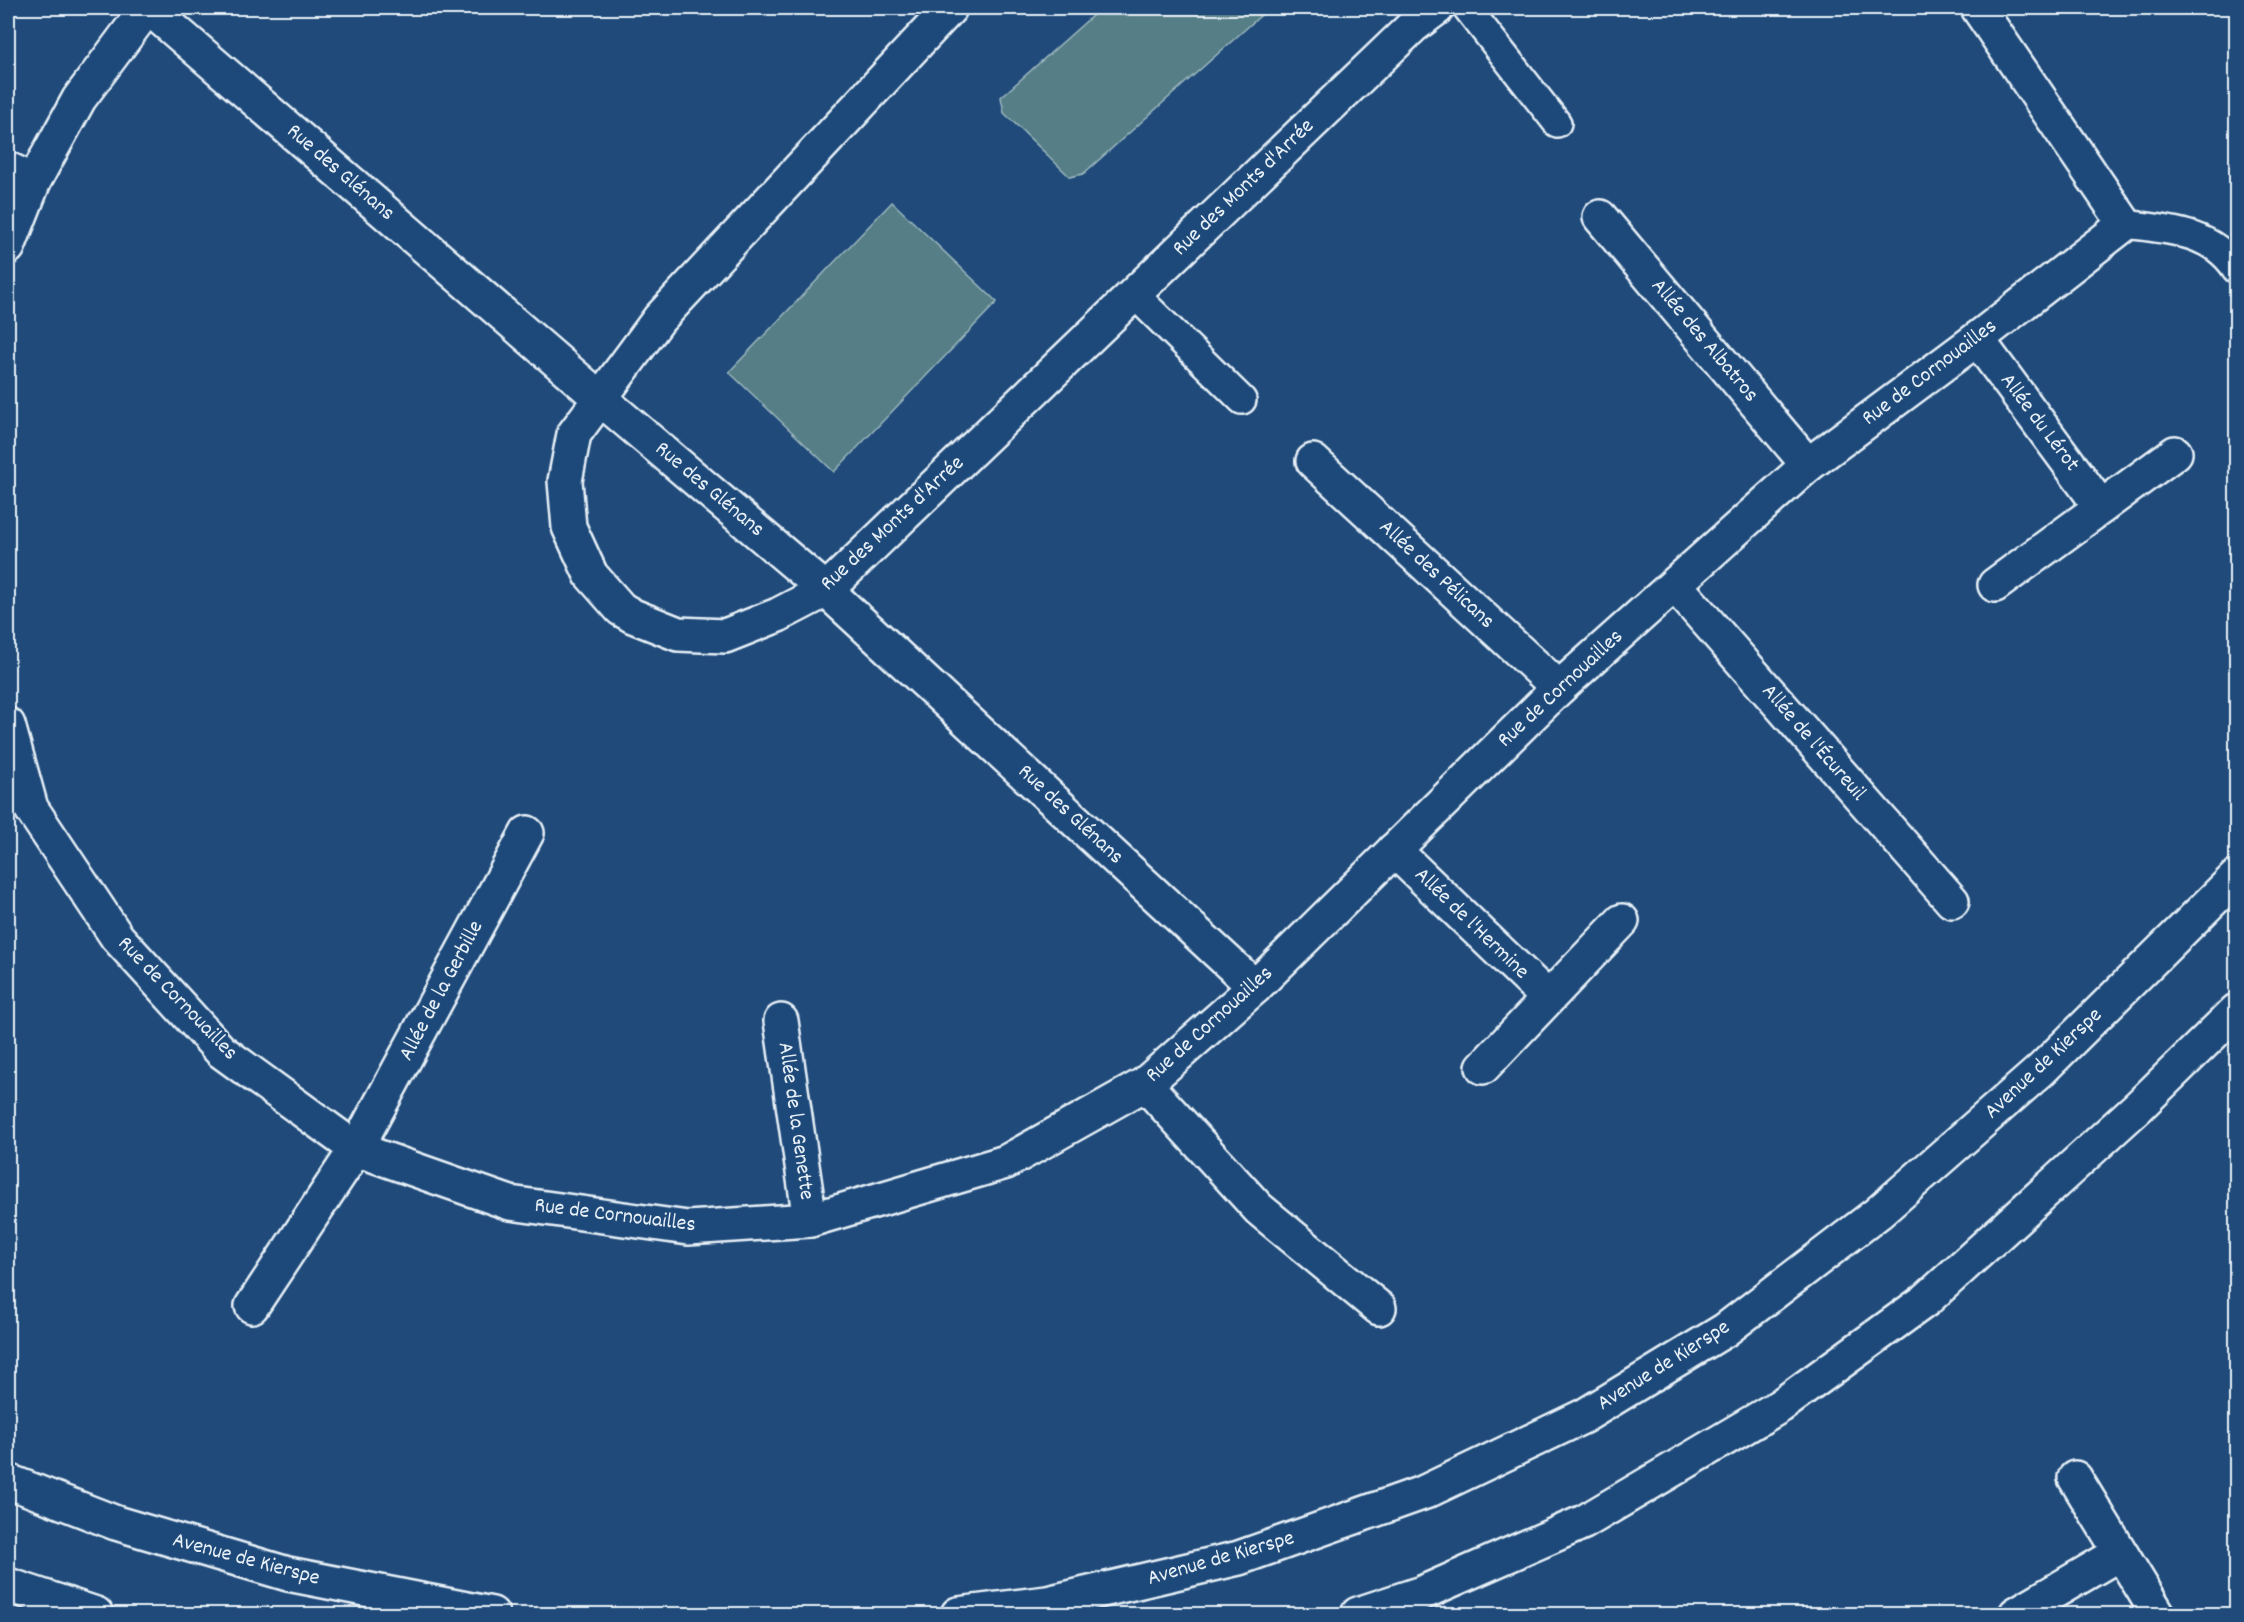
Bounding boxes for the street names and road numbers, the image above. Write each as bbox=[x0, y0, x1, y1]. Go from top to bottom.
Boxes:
street label: Rue des Monts d'Arrée bbox=[1166, 112, 1322, 264]
street label: Rue des Glénans bbox=[279, 117, 401, 229]
street label: Allée des Albatros bbox=[1643, 272, 1765, 410]
street label: Rue de Cornouailles bbox=[1856, 312, 2004, 434]
street label: Allée du Lérot bbox=[1992, 367, 2086, 479]
street label: Rue des Glénans bbox=[647, 435, 771, 545]
street label: Rue des Monts d'Arrée bbox=[814, 449, 972, 599]
street label: Allée des Pélicans bbox=[1371, 513, 1501, 637]
street label: Rue de Cornouailles bbox=[1491, 622, 1631, 756]
street label: Allée de l'Écureuil bbox=[1753, 678, 1873, 808]
street label: Rue des Glénans bbox=[1010, 758, 1130, 872]
street label: Allée de l'Hermine bbox=[1407, 861, 1535, 987]
street label: Allée de la Gerbille bbox=[392, 915, 492, 1067]
street label: Rue de Cornouailles bbox=[110, 930, 244, 1068]
street label: Rue de Cornouailles bbox=[1139, 959, 1281, 1091]
street label: Avenue de Kierspe bbox=[1978, 1001, 2110, 1127]
street label: Allée de la Genette bbox=[769, 1040, 821, 1202]
street label: Rue de Cornouailles bbox=[533, 1191, 697, 1241]
street label: Avenue de Kierspe bbox=[1592, 1313, 1736, 1419]
street label: Avenue de Kierspe bbox=[1144, 1523, 1298, 1595]
street label: Avenue de Kierspe bbox=[169, 1525, 323, 1595]

